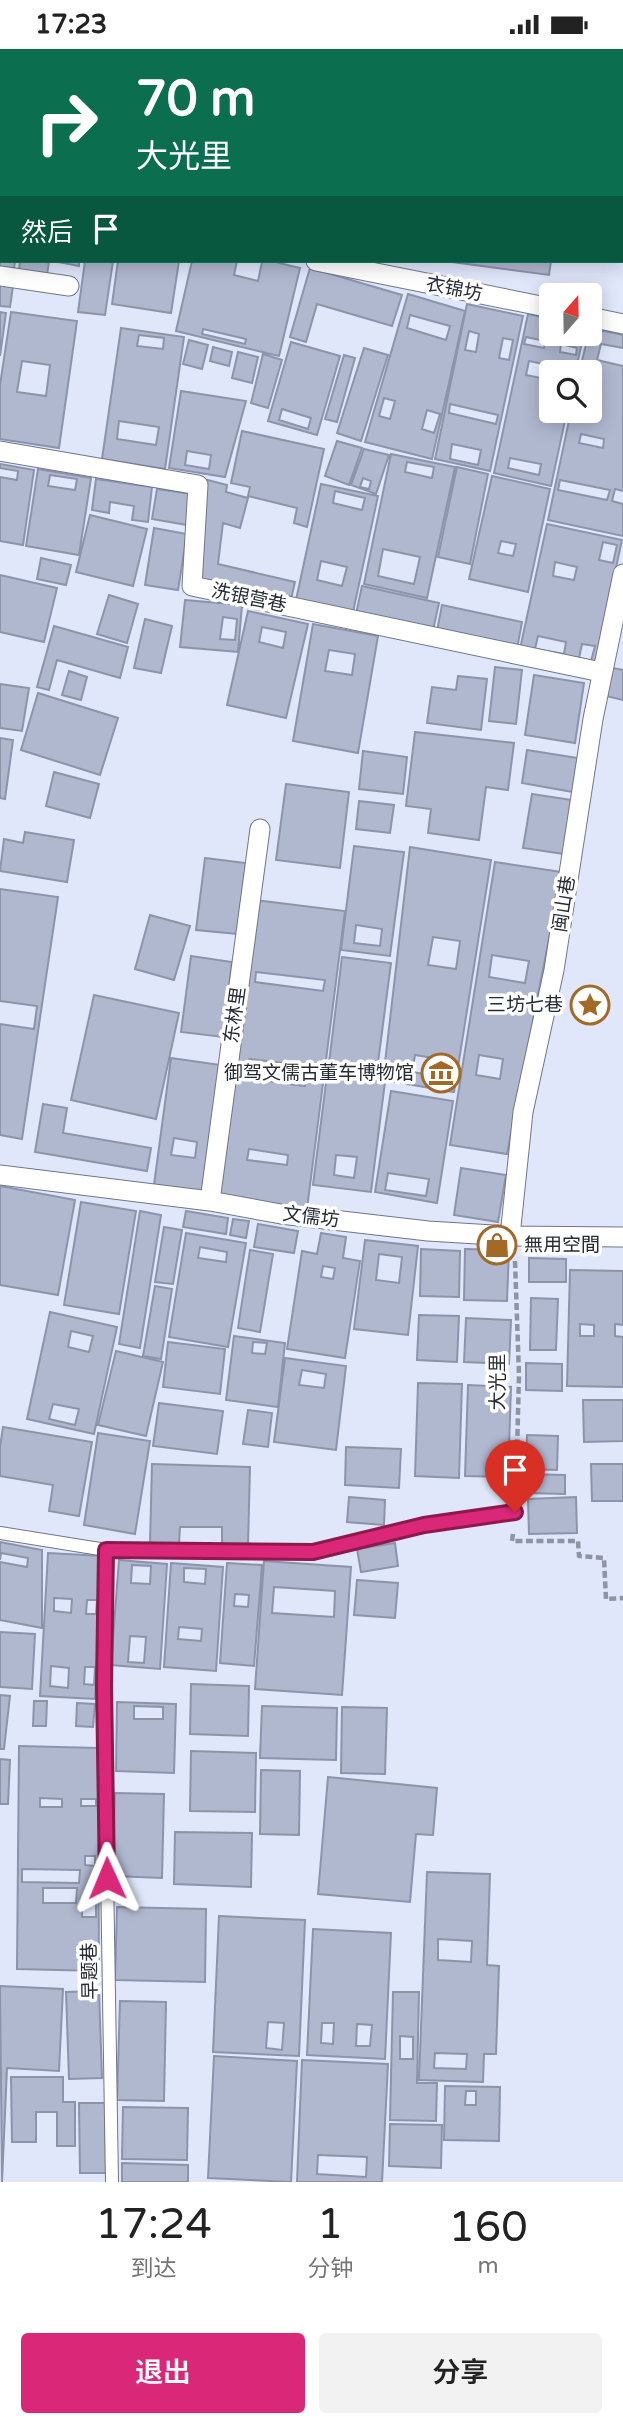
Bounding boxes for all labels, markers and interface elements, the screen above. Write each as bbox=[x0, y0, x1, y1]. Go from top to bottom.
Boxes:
text: 17:23 bbox=[35, 9, 107, 40]
text: 70 m bbox=[136, 70, 255, 129]
icon: right bbox=[21, 77, 112, 168]
text: 大光里 bbox=[136, 138, 232, 176]
icon: arrive bbox=[87, 210, 125, 248]
text: 然后 bbox=[21, 217, 73, 248]
street label: 衣锦坊 bbox=[424, 273, 484, 305]
north arrow bbox=[539, 283, 602, 347]
map controls bbox=[539, 283, 602, 423]
button: search bbox=[539, 360, 602, 423]
street label: 洗银营巷 bbox=[210, 579, 288, 617]
street label: 闽山巷 bbox=[549, 874, 579, 934]
place icon: 三坊七巷 bbox=[569, 984, 611, 1026]
street label: 东林里 bbox=[220, 985, 250, 1045]
place label: 三坊七巷 bbox=[487, 994, 563, 1016]
museum icon: 御驾文儒古董车博物馆 bbox=[420, 1052, 462, 1094]
place label: 御驾文儒古董车博物馆 bbox=[224, 1062, 414, 1084]
street label: 文儒坊 bbox=[281, 1203, 341, 1231]
shop icon: 無用空間 bbox=[476, 1224, 518, 1266]
place label: 無用空間 bbox=[524, 1234, 600, 1256]
street label: 大光里 bbox=[487, 1353, 509, 1411]
pin bbox=[485, 1440, 545, 1512]
icon: arrive bbox=[496, 1451, 534, 1489]
position arrow bbox=[70, 1841, 144, 1915]
street label: 早题巷 bbox=[79, 1942, 101, 2000]
text: 17:24 bbox=[95, 2199, 212, 2250]
text: 1 bbox=[317, 2199, 343, 2250]
text: 160 bbox=[448, 2202, 528, 2253]
text: m bbox=[477, 2252, 499, 2280]
text: 到达 bbox=[131, 2255, 177, 2283]
text: 分钟 bbox=[307, 2255, 353, 2283]
button: 退出 bbox=[21, 2333, 305, 2413]
button: 分享 bbox=[319, 2333, 602, 2413]

